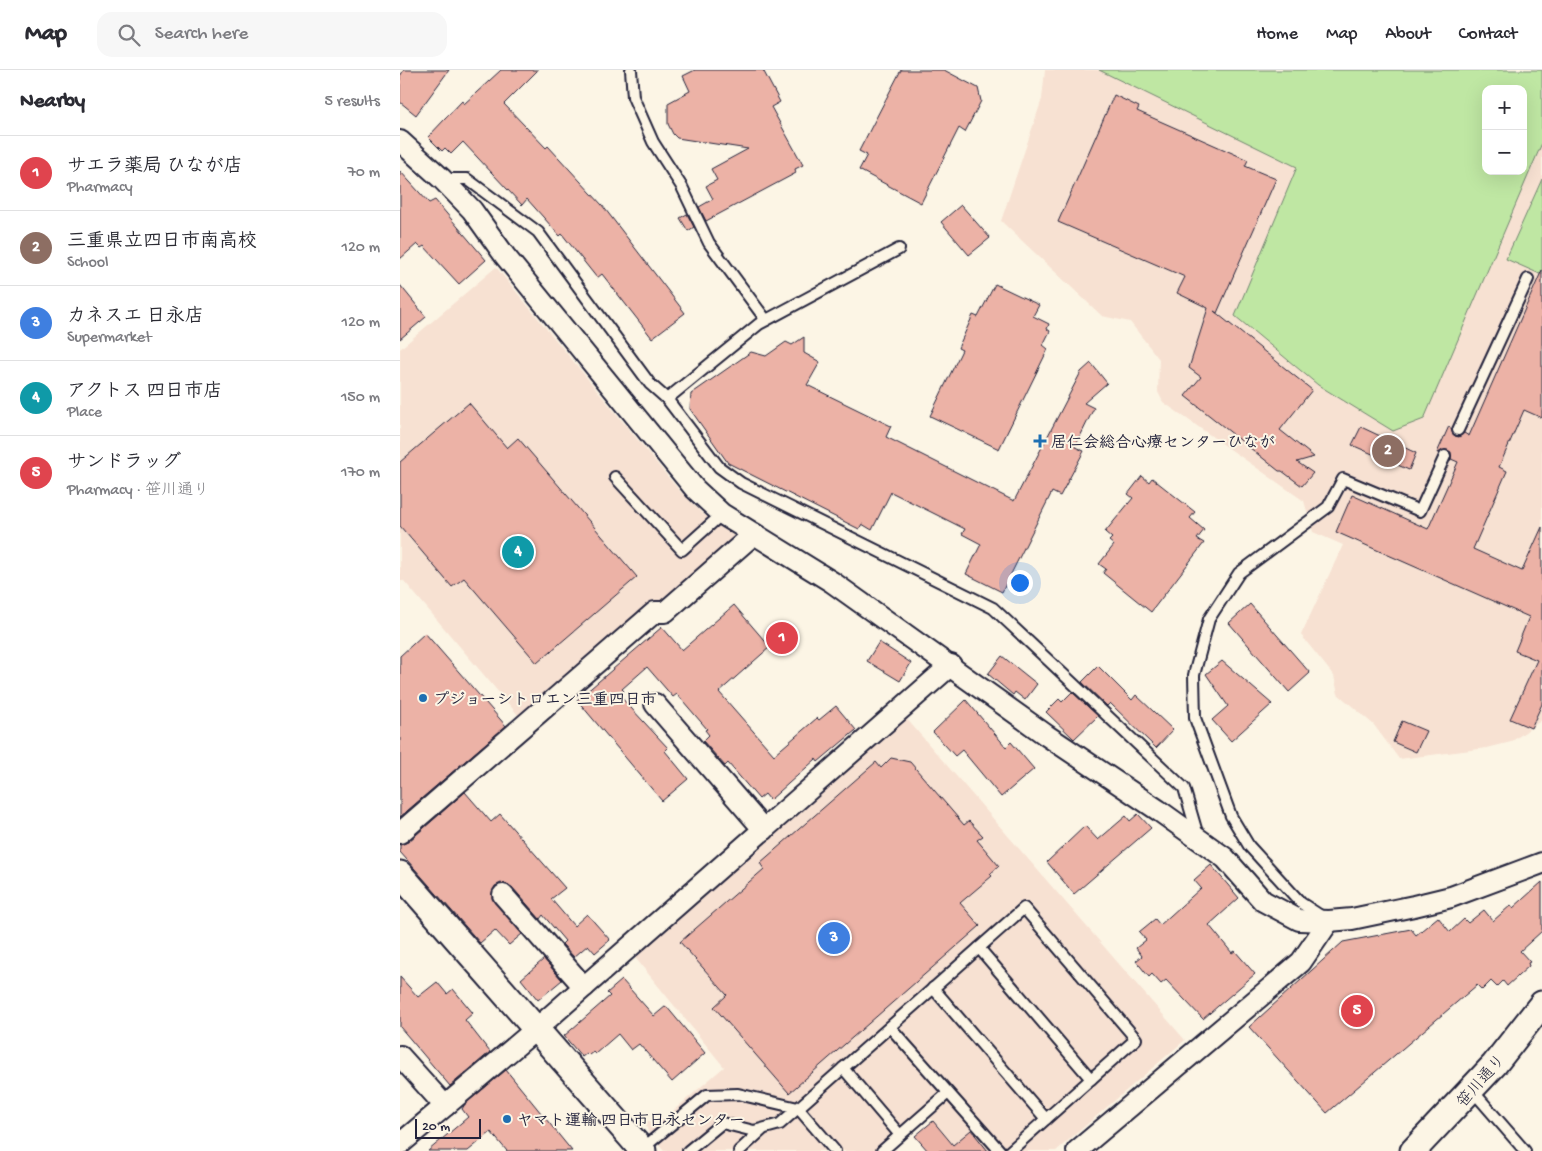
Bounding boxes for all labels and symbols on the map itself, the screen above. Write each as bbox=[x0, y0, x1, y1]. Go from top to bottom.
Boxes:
pin: 2 bbox=[1372, 432, 1404, 470]
place label: 居仁会総合心療センターひなが bbox=[1051, 433, 1275, 454]
marker: 居仁会総合心療センターひなが bbox=[1033, 434, 1047, 448]
pin: 4 bbox=[502, 533, 534, 571]
your location bbox=[1007, 570, 1033, 596]
pin: 1 bbox=[766, 619, 798, 657]
place label: プジョーシトロエン三重四日市 bbox=[433, 691, 657, 711]
marker: プジョーシトロエン三重四日市 bbox=[417, 692, 429, 704]
pin: 3 bbox=[818, 919, 850, 957]
pin: 5 bbox=[1341, 992, 1373, 1030]
street label: 笹川通り bbox=[1454, 1051, 1511, 1113]
place label: ヤマト運輸 四日市日永センター bbox=[517, 1111, 745, 1132]
marker: ヤマト運輸 四日市日永センター bbox=[501, 1113, 513, 1125]
scale bar bbox=[415, 1116, 481, 1139]

